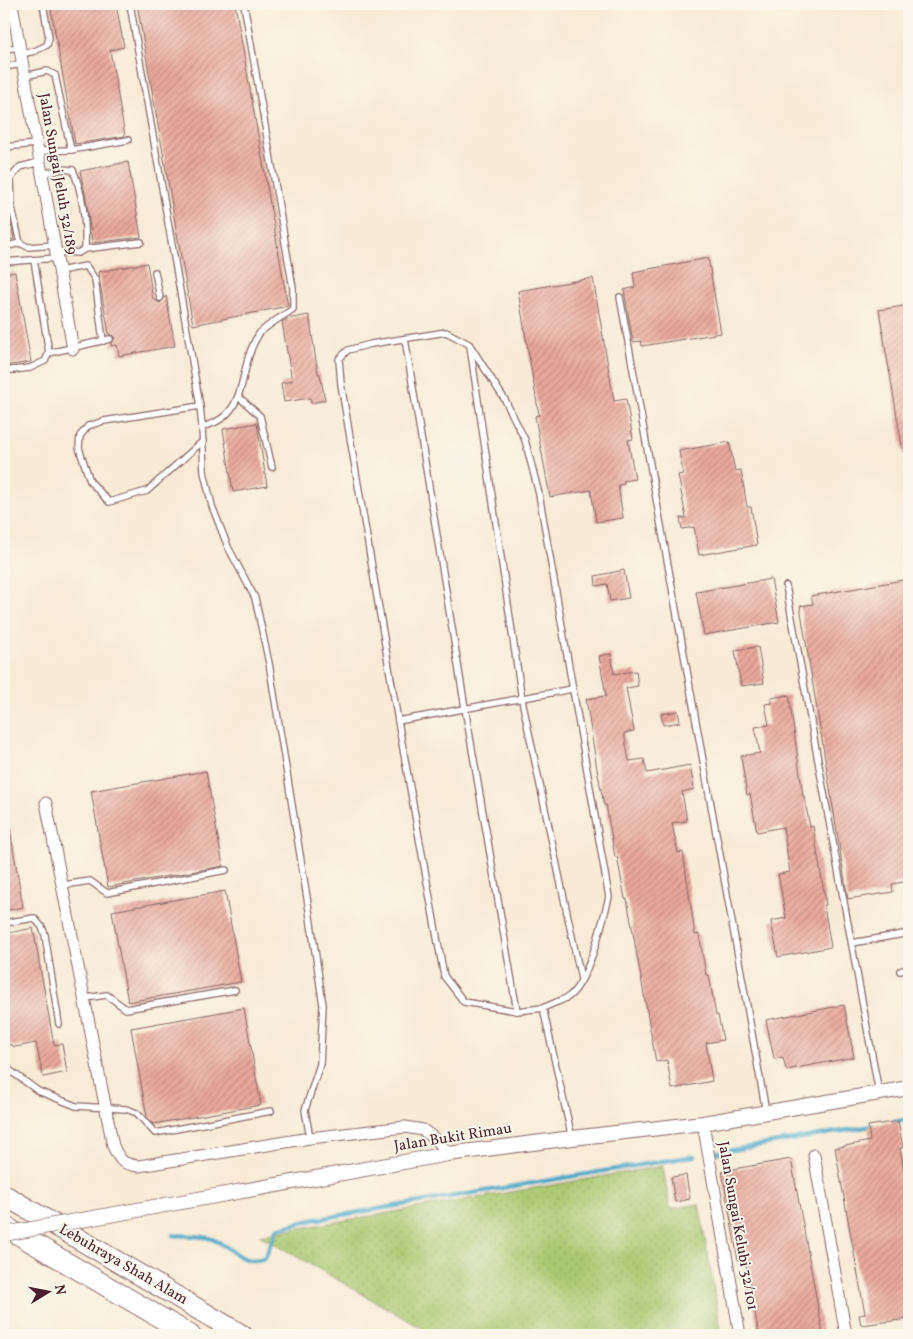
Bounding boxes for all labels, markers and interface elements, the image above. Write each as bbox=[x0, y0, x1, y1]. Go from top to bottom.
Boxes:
street label: Jalan Sungai Jeluh 32/189 bbox=[32, 92, 82, 257]
street label: Jalan Bukit Rimau bbox=[393, 1118, 513, 1158]
street label: Jalan Sungai Kelubi 32/101 bbox=[712, 1140, 762, 1312]
street label: Lebuhraya Shah Alam bbox=[55, 1220, 191, 1310]
north arrow bbox=[22, 1266, 72, 1316]
text: N bbox=[49, 1283, 70, 1297]

